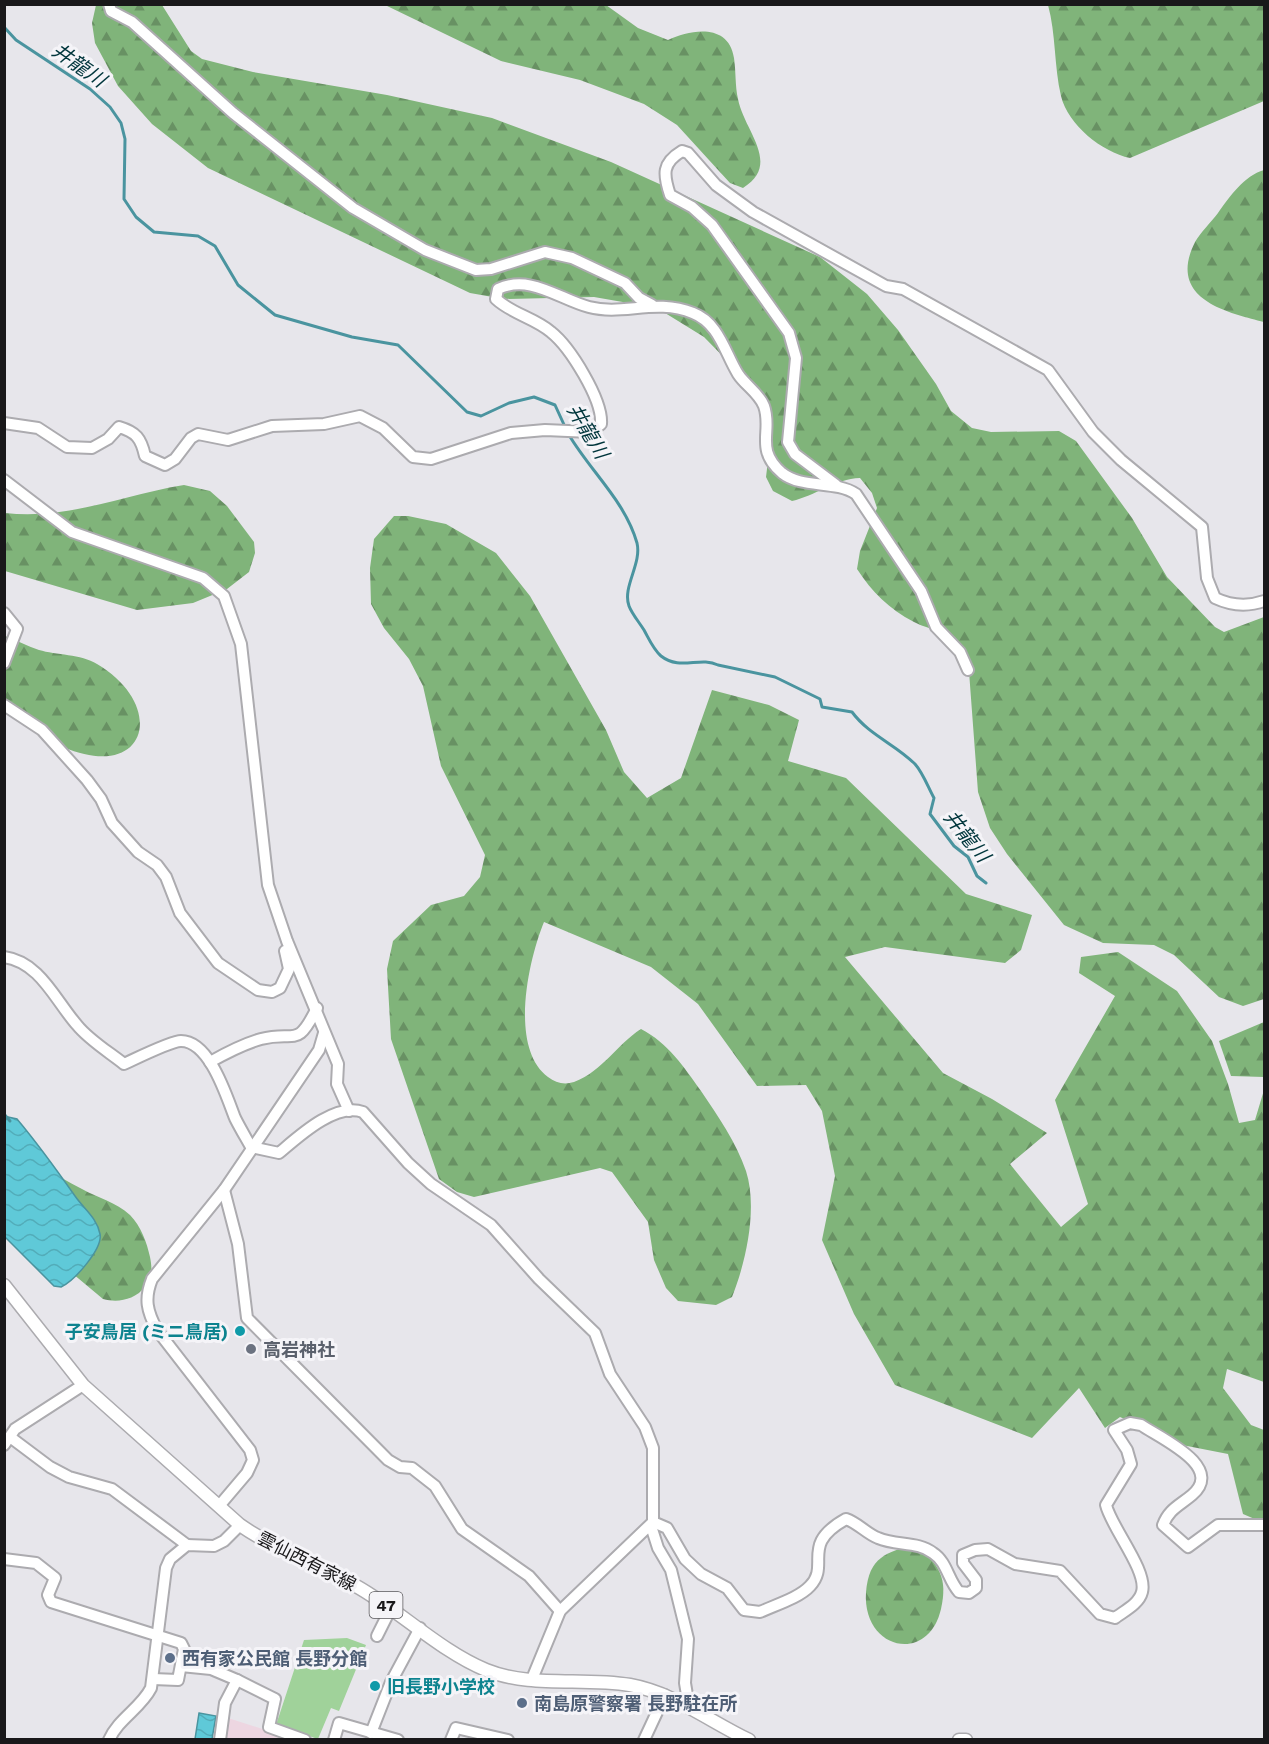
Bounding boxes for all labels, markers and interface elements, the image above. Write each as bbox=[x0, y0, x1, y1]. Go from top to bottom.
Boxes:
water label: 井龍川 bbox=[48, 38, 112, 93]
water label: 井龍川 bbox=[562, 399, 615, 465]
water label: 井龍川 bbox=[939, 805, 996, 868]
place label: 子安鳥居 (ミニ鳥居) bbox=[65, 1321, 228, 1342]
marker: 子安鳥居 (ミニ鳥居) bbox=[233, 1324, 247, 1338]
place label: 高岩神社 bbox=[263, 1339, 335, 1360]
marker: 高岩神社 bbox=[244, 1342, 258, 1356]
street label: 雲仙西有家線 bbox=[254, 1527, 360, 1595]
road number: 47 bbox=[370, 1592, 402, 1618]
place label: 西有家公民館 長野分館 bbox=[182, 1648, 367, 1669]
marker: 西有家公民館 長野分館 bbox=[163, 1651, 177, 1665]
place label: 旧長野小学校 bbox=[387, 1676, 495, 1697]
marker: 旧長野小学校 bbox=[368, 1679, 382, 1693]
place label: 南島原警察署 長野駐在所 bbox=[534, 1693, 737, 1714]
marker: 南島原警察署 長野駐在所 bbox=[515, 1696, 529, 1710]

